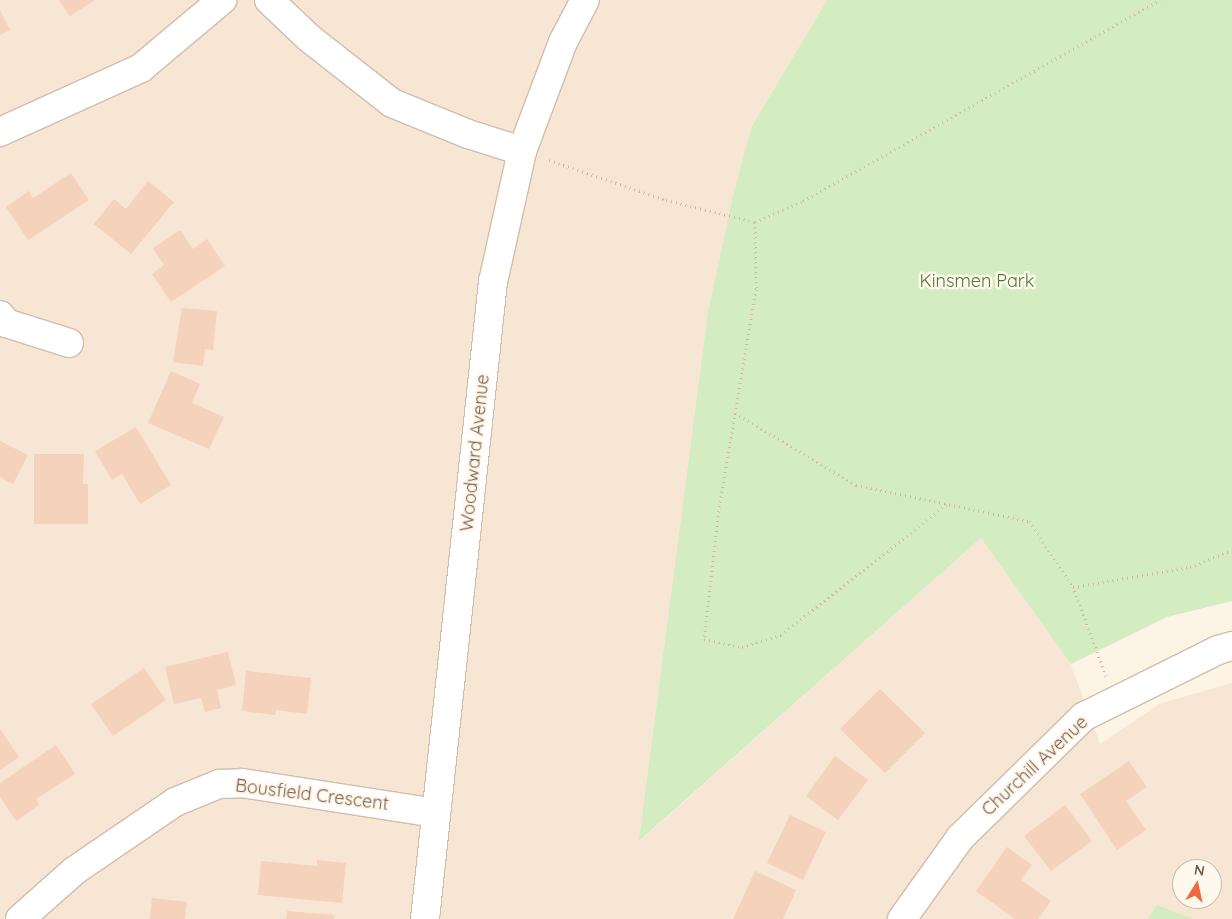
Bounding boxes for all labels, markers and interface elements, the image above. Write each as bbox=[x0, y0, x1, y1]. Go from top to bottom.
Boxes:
park label: Kinsmen Park bbox=[920, 270, 1034, 292]
street label: Woodward Avenue bbox=[456, 373, 494, 533]
street label: Churchill Avenue bbox=[978, 711, 1092, 821]
street label: Bousfield Crescent bbox=[234, 775, 390, 815]
north arrow bbox=[1172, 859, 1222, 909]
text: N bbox=[1193, 860, 1206, 880]

